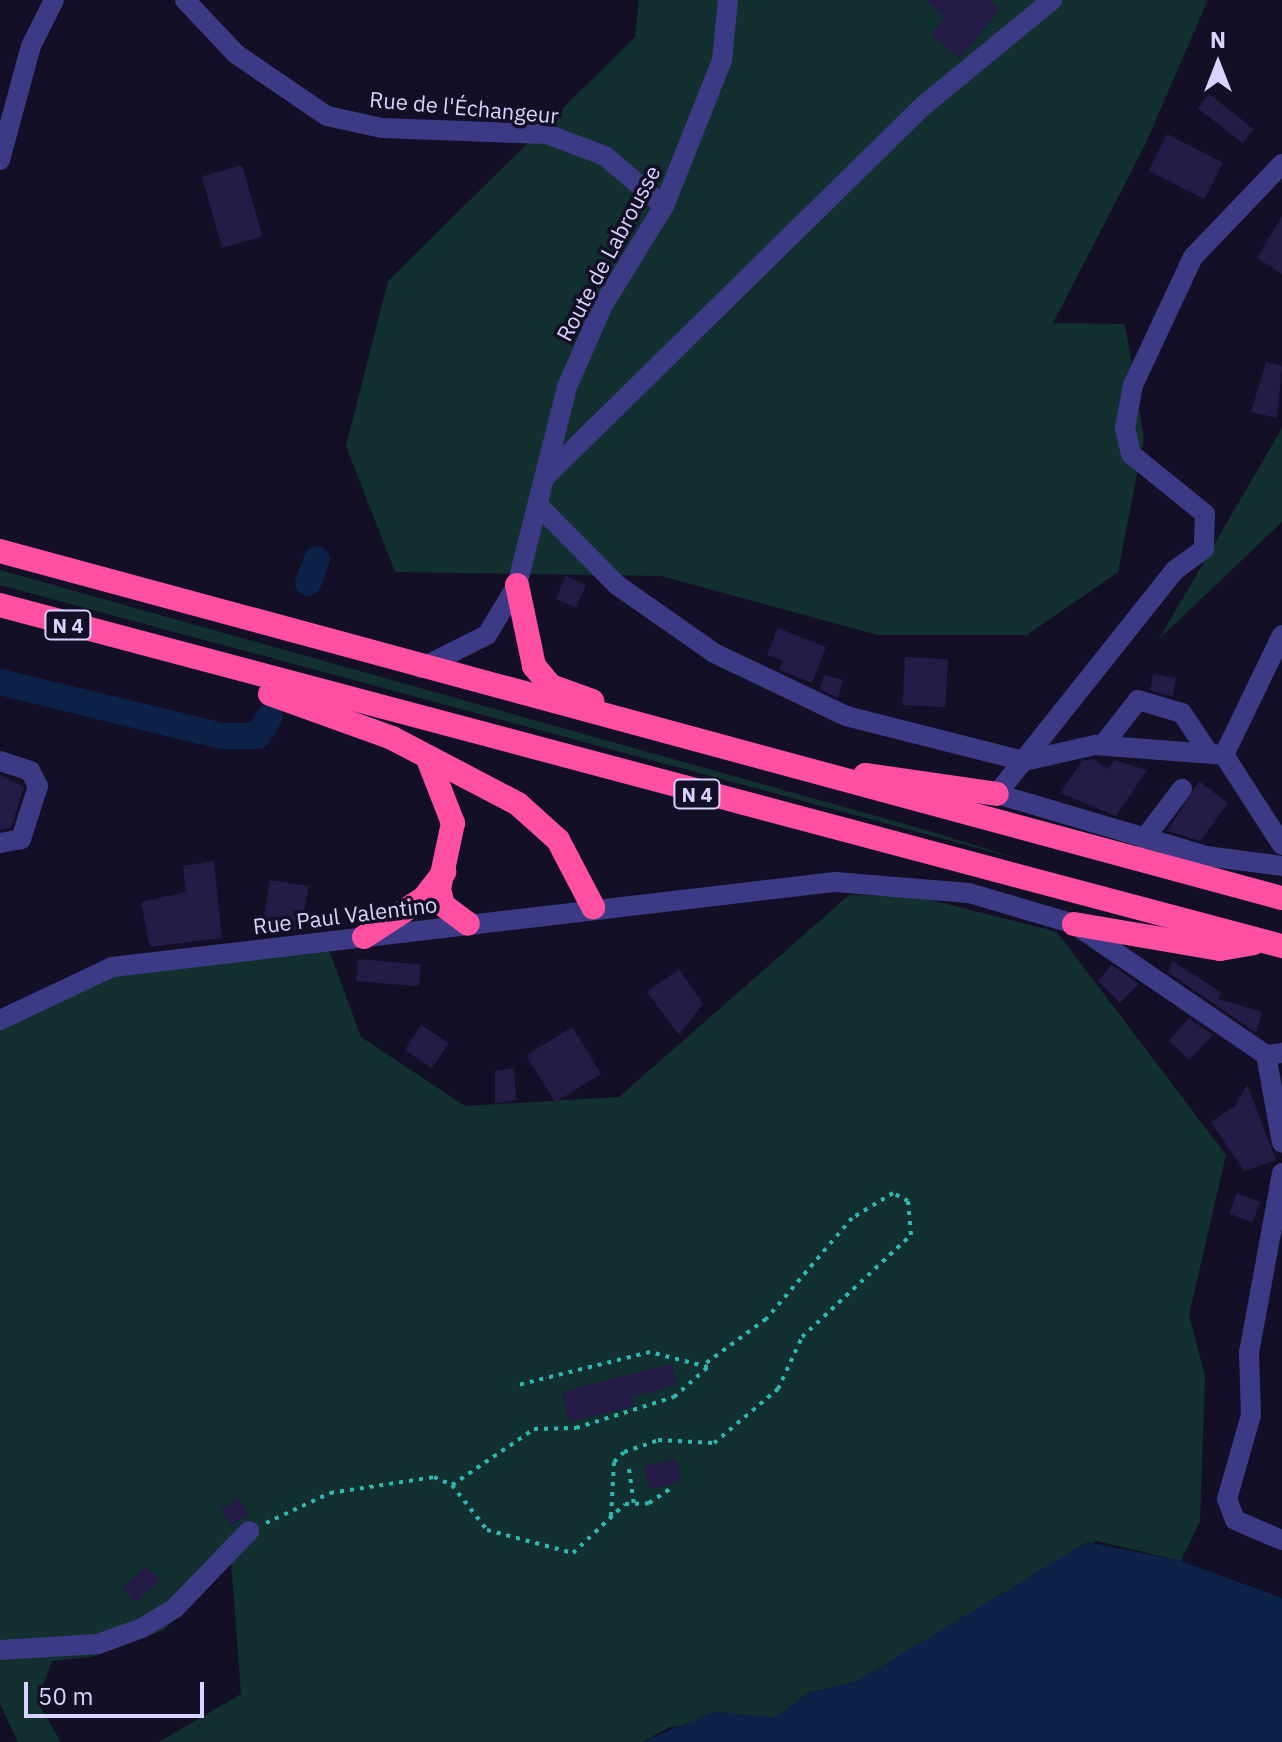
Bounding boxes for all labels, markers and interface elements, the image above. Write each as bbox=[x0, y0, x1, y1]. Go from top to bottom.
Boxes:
north arrow bbox=[1178, 24, 1258, 104]
text: N bbox=[1210, 25, 1226, 54]
street label: Rue de l'Échangeur bbox=[368, 86, 560, 128]
street label: Route de Labrousse bbox=[551, 161, 665, 345]
road number: N 4 bbox=[44, 609, 92, 641]
road number: N 4 bbox=[673, 778, 721, 810]
street label: Rue Paul Valentino bbox=[251, 891, 439, 939]
scale bar bbox=[28, 1666, 208, 1716]
text: 50 m bbox=[38, 1680, 93, 1712]

